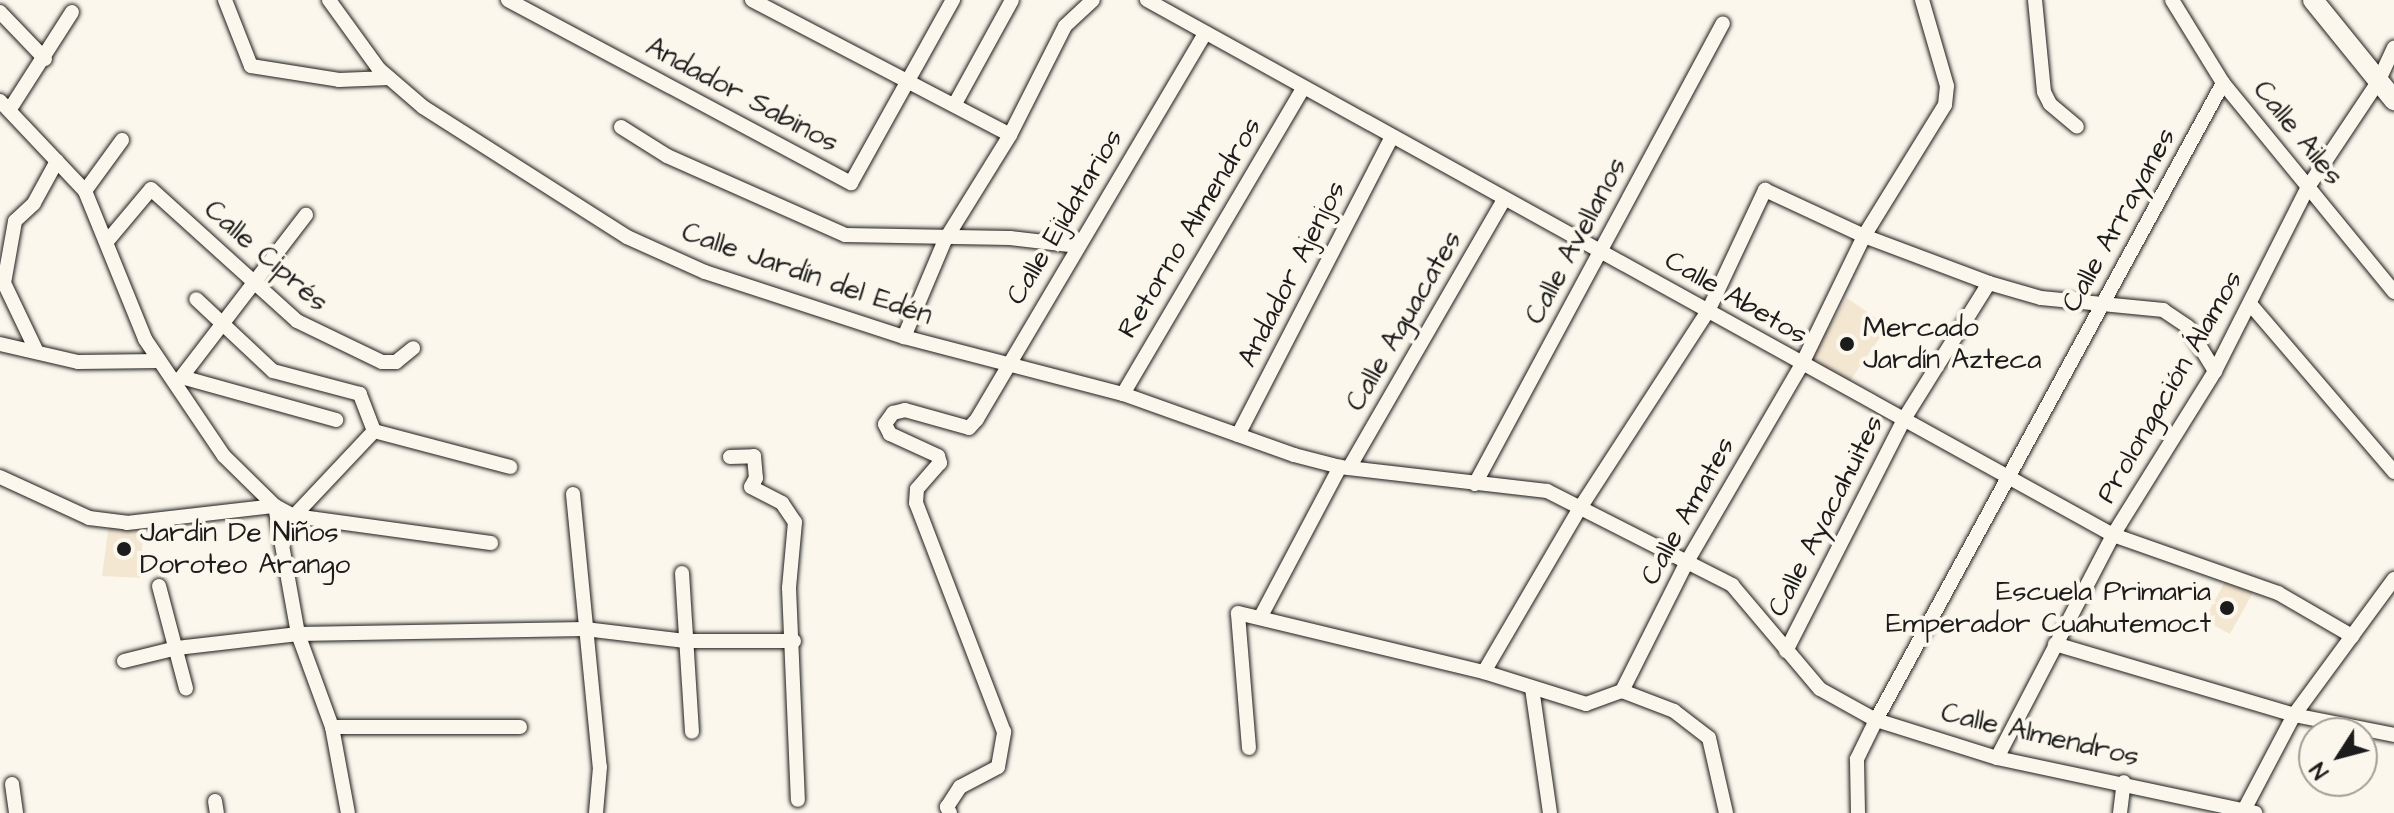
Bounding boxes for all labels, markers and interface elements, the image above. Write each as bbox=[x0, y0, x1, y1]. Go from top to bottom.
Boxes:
street label: Andador Sabinos bbox=[640, 30, 844, 160]
street label: Calle Ailes bbox=[2246, 74, 2350, 192]
street label: Retorno Almendros bbox=[1111, 112, 1269, 344]
street label: Calle Arrayanes bbox=[2055, 122, 2183, 318]
street label: Calle Ejidatarios bbox=[999, 123, 1131, 311]
street label: Calle Avellanos bbox=[1518, 152, 1634, 330]
street label: Andador Ajenjos bbox=[1231, 175, 1353, 373]
street label: Calle Ciprés bbox=[197, 193, 335, 319]
street label: Calle Jardín del Edén bbox=[677, 215, 937, 333]
street label: Calle Aguacates bbox=[1339, 225, 1469, 417]
street label: Calle Abetos bbox=[1659, 244, 1813, 352]
street label: Prolongación Álamos bbox=[2090, 265, 2250, 509]
place label: Mercado Jardín Azteca bbox=[1863, 311, 2042, 377]
marker: Mercado Jardín Azteca bbox=[1838, 335, 1856, 353]
street label: Calle Ayacahuites bbox=[1761, 410, 1891, 622]
street label: Calle Amates bbox=[1634, 431, 1742, 591]
place label: Jardin De Niños Doroteo Arango bbox=[140, 516, 350, 582]
marker: Jardin De Niños Doroteo Arango bbox=[115, 540, 133, 558]
place label: Escuela Primaria Emperador Cuahutemoct bbox=[1886, 575, 2211, 641]
marker: Escuela Primaria Emperador Cuahutemoct bbox=[2218, 599, 2236, 617]
street label: Calle Almendros bbox=[1938, 696, 2142, 774]
north arrow bbox=[2298, 717, 2378, 797]
text: N bbox=[2303, 756, 2336, 785]

